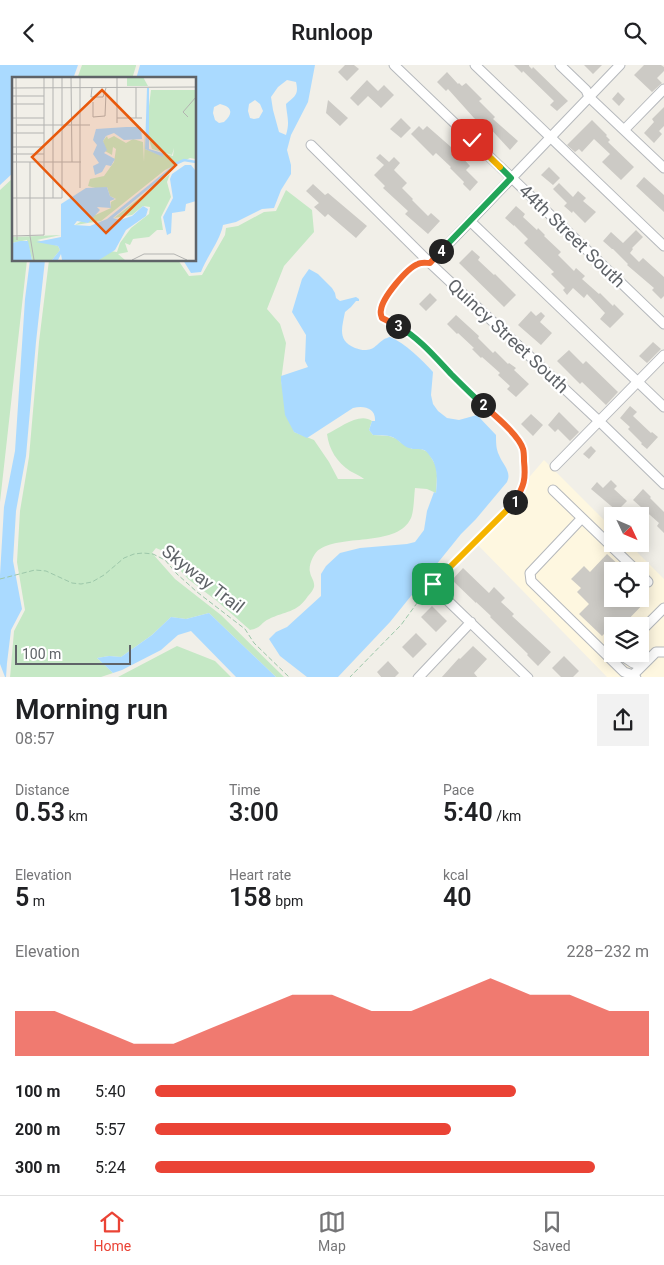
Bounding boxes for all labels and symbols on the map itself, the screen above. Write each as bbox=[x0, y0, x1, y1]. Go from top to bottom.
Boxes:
inset map bbox=[12, 77, 196, 261]
pin bbox=[451, 119, 493, 161]
street label: 44th Street South bbox=[515, 180, 630, 292]
pin: 4 bbox=[428, 239, 454, 263]
street label: Quincy Street South bbox=[444, 274, 573, 397]
pin: 3 bbox=[386, 313, 410, 339]
pin: 2 bbox=[470, 393, 496, 417]
pin: 1 bbox=[502, 489, 528, 515]
north arrow bbox=[604, 507, 649, 553]
street label: Skyway Trail bbox=[158, 540, 249, 617]
pin bbox=[412, 563, 454, 605]
scale bar bbox=[15, 643, 131, 666]

